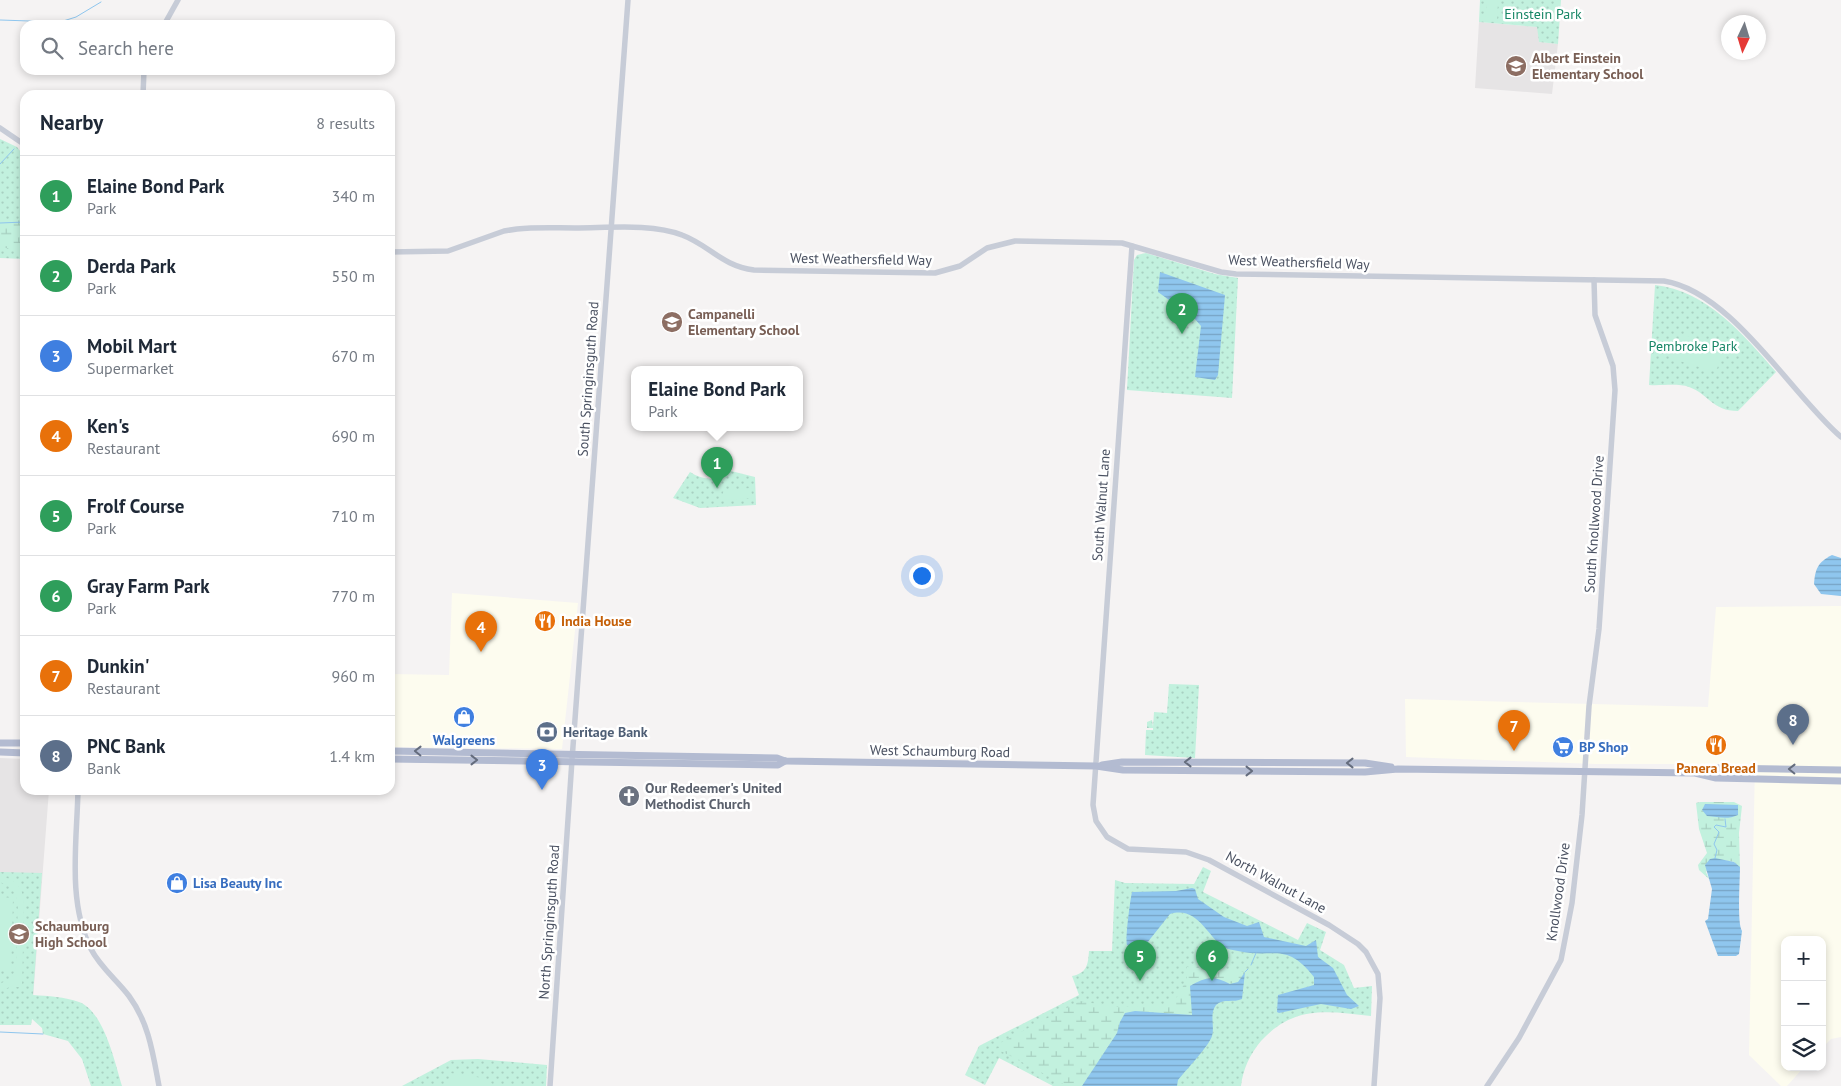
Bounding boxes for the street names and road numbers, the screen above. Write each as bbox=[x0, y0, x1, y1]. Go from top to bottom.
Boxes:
street label: West Weathersfield Way bbox=[790, 249, 932, 269]
street label: West Weathersfield Way bbox=[1228, 251, 1371, 273]
street label: South Springinsguth Road bbox=[574, 301, 602, 457]
street label: South Walnut Lane bbox=[1088, 448, 1114, 562]
street label: South Knollwood Drive bbox=[1580, 455, 1608, 593]
street label: West Schaumburg Road bbox=[870, 741, 1010, 761]
street label: Knollwood Drive bbox=[1542, 842, 1574, 942]
street label: North Springinsguth Road bbox=[535, 844, 563, 1000]
street label: North Walnut Lane bbox=[1222, 847, 1330, 917]

